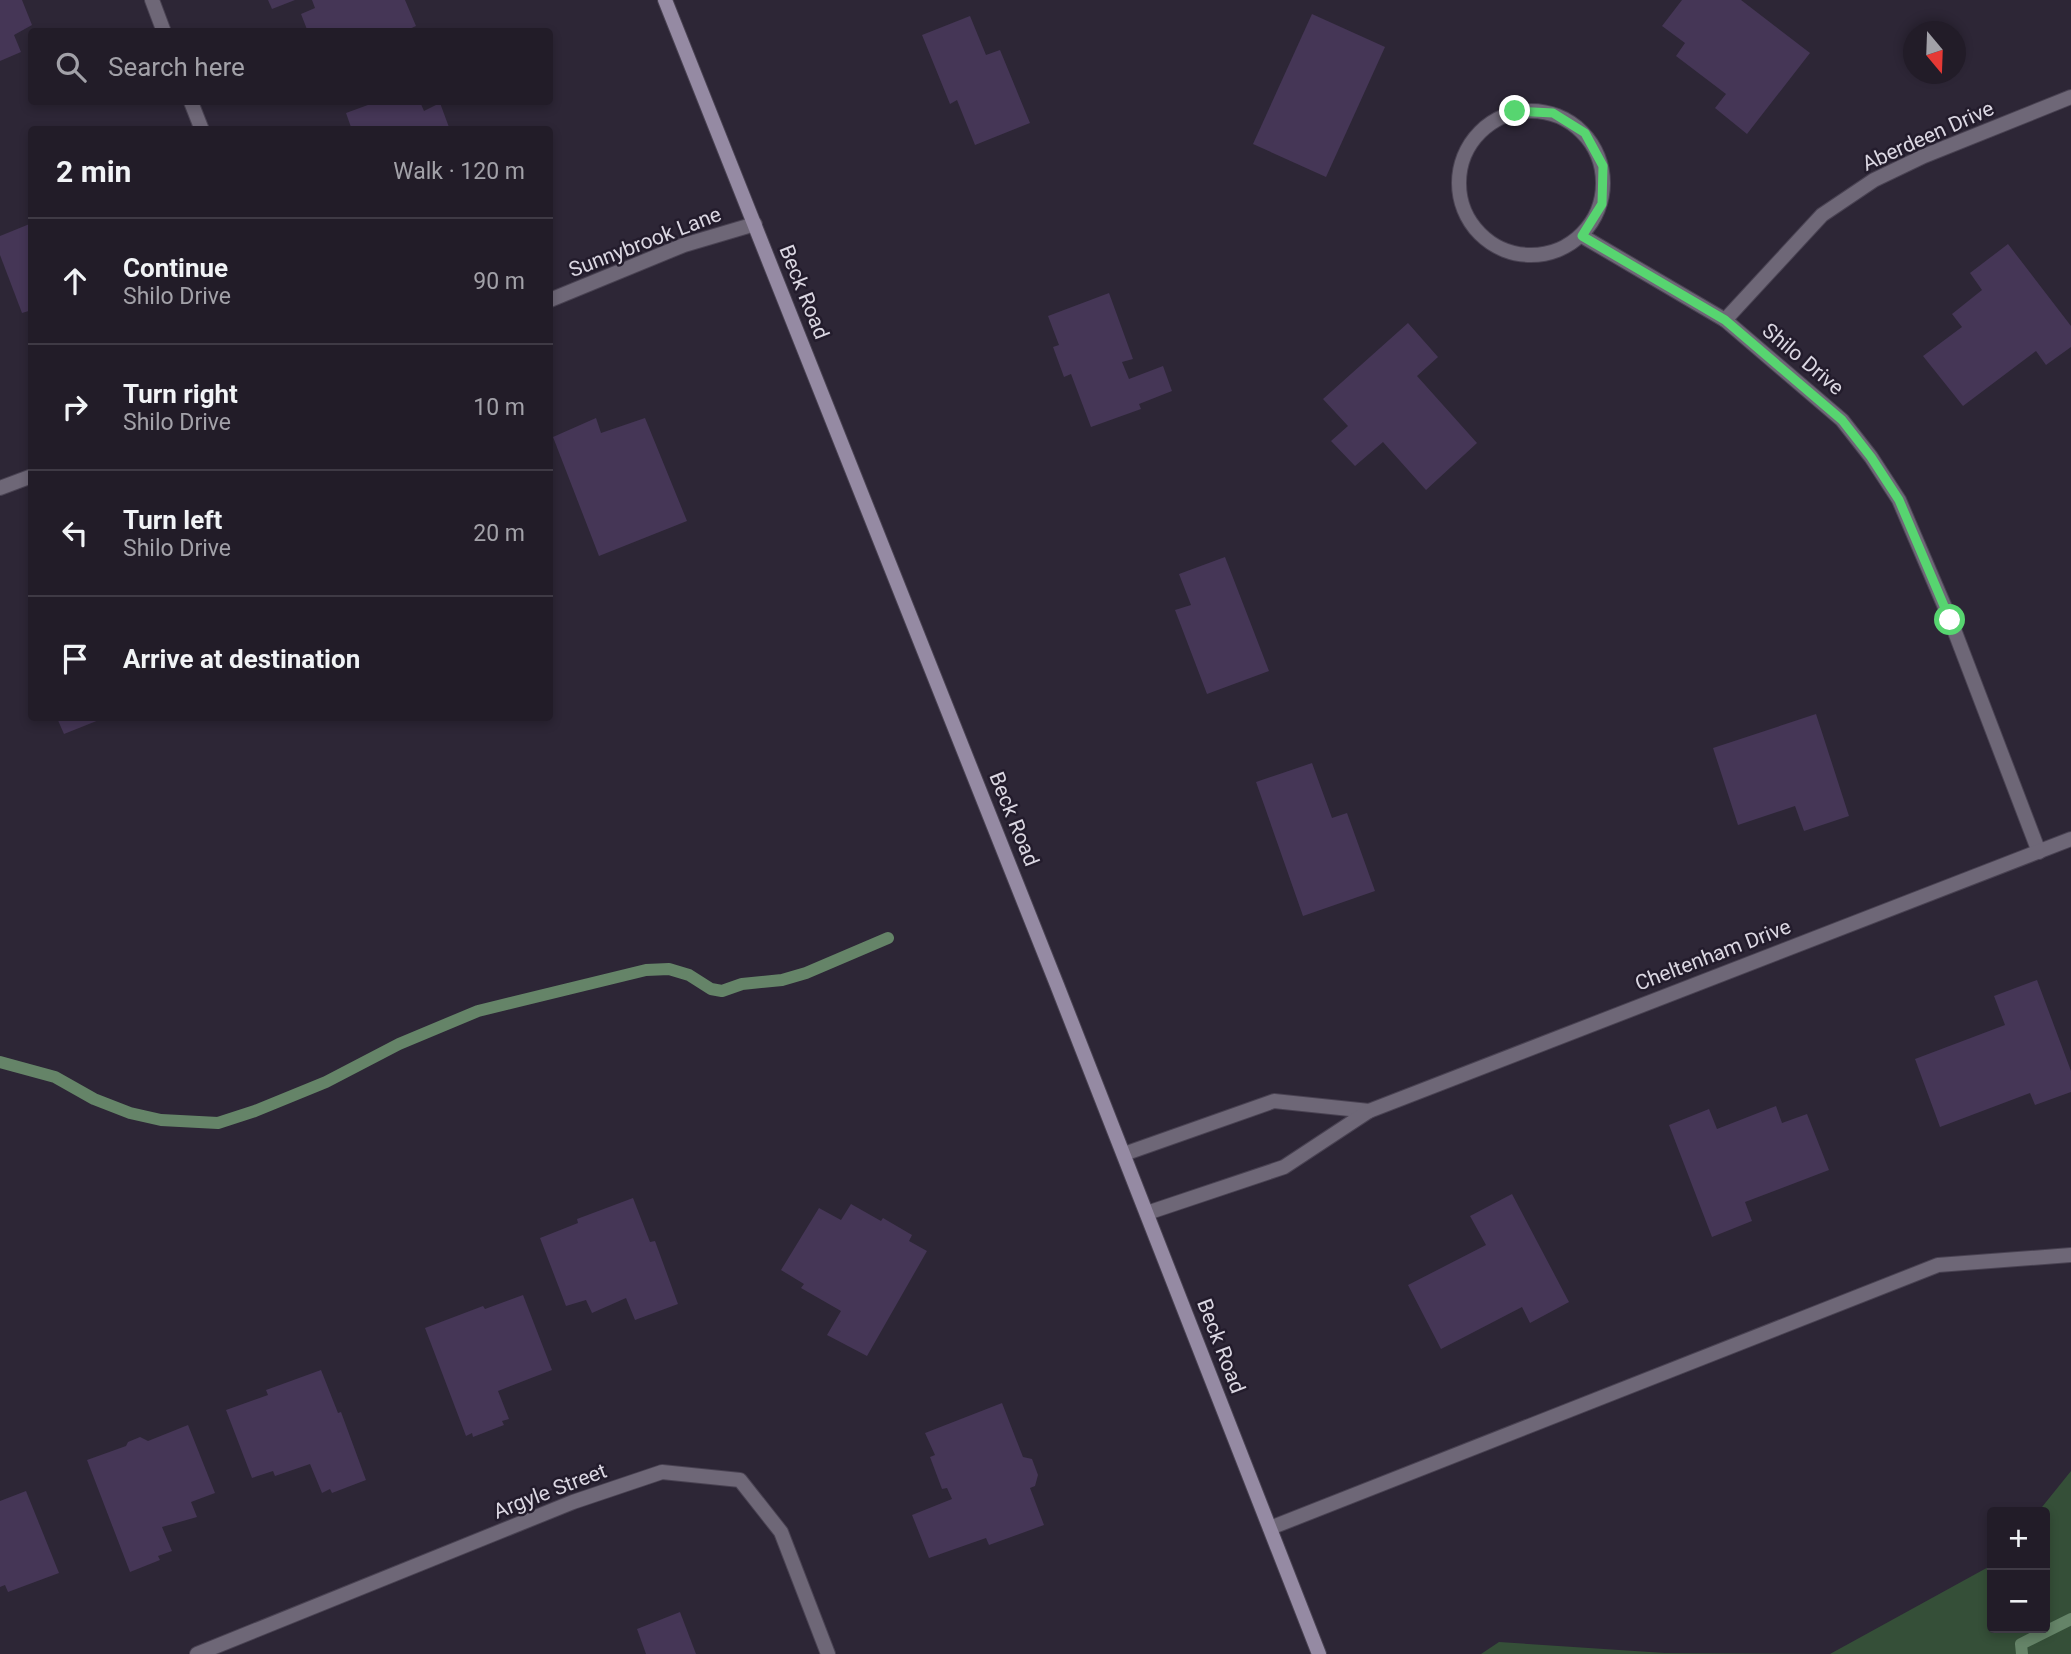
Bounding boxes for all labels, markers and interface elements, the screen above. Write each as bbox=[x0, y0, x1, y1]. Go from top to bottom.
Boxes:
north arrow bbox=[1903, 21, 1966, 84]
search box bbox=[28, 28, 553, 105]
icon: search bbox=[52, 48, 90, 86]
text: Search here bbox=[108, 52, 245, 82]
route end bbox=[1499, 95, 1530, 126]
street label: Aberdeen Drive bbox=[1858, 96, 1998, 176]
text: 2 min bbox=[56, 154, 131, 189]
text: Walk · 120 m bbox=[393, 158, 525, 185]
street label: Sunnybrook Lane bbox=[565, 202, 725, 282]
street label: Beck Road bbox=[774, 241, 834, 343]
text: Continue bbox=[123, 253, 228, 283]
icon: ahead bbox=[56, 262, 94, 300]
text: 90 m bbox=[473, 268, 525, 295]
text: Shilo Drive bbox=[123, 283, 231, 310]
street label: Shilo Drive bbox=[1758, 318, 1848, 400]
text: Turn right bbox=[123, 379, 238, 409]
icon: right bbox=[56, 388, 94, 426]
text: 10 m bbox=[473, 394, 525, 421]
text: Shilo Drive bbox=[123, 409, 231, 436]
text: Turn left bbox=[123, 505, 222, 535]
icon: left bbox=[56, 514, 94, 552]
text: 20 m bbox=[473, 520, 525, 547]
text: Shilo Drive bbox=[123, 535, 231, 562]
route start bbox=[1934, 604, 1965, 635]
icon: arrive bbox=[56, 640, 94, 678]
text: Arrive at destination bbox=[123, 644, 360, 674]
street label: Beck Road bbox=[984, 768, 1044, 870]
street label: Cheltenham Drive bbox=[1632, 914, 1794, 996]
street label: Beck Road bbox=[1192, 1295, 1250, 1397]
street label: Argyle Street bbox=[490, 1458, 610, 1524]
map controls bbox=[1987, 1507, 2050, 1633]
button: + bbox=[1987, 1507, 2050, 1570]
button: − bbox=[1987, 1570, 2050, 1633]

